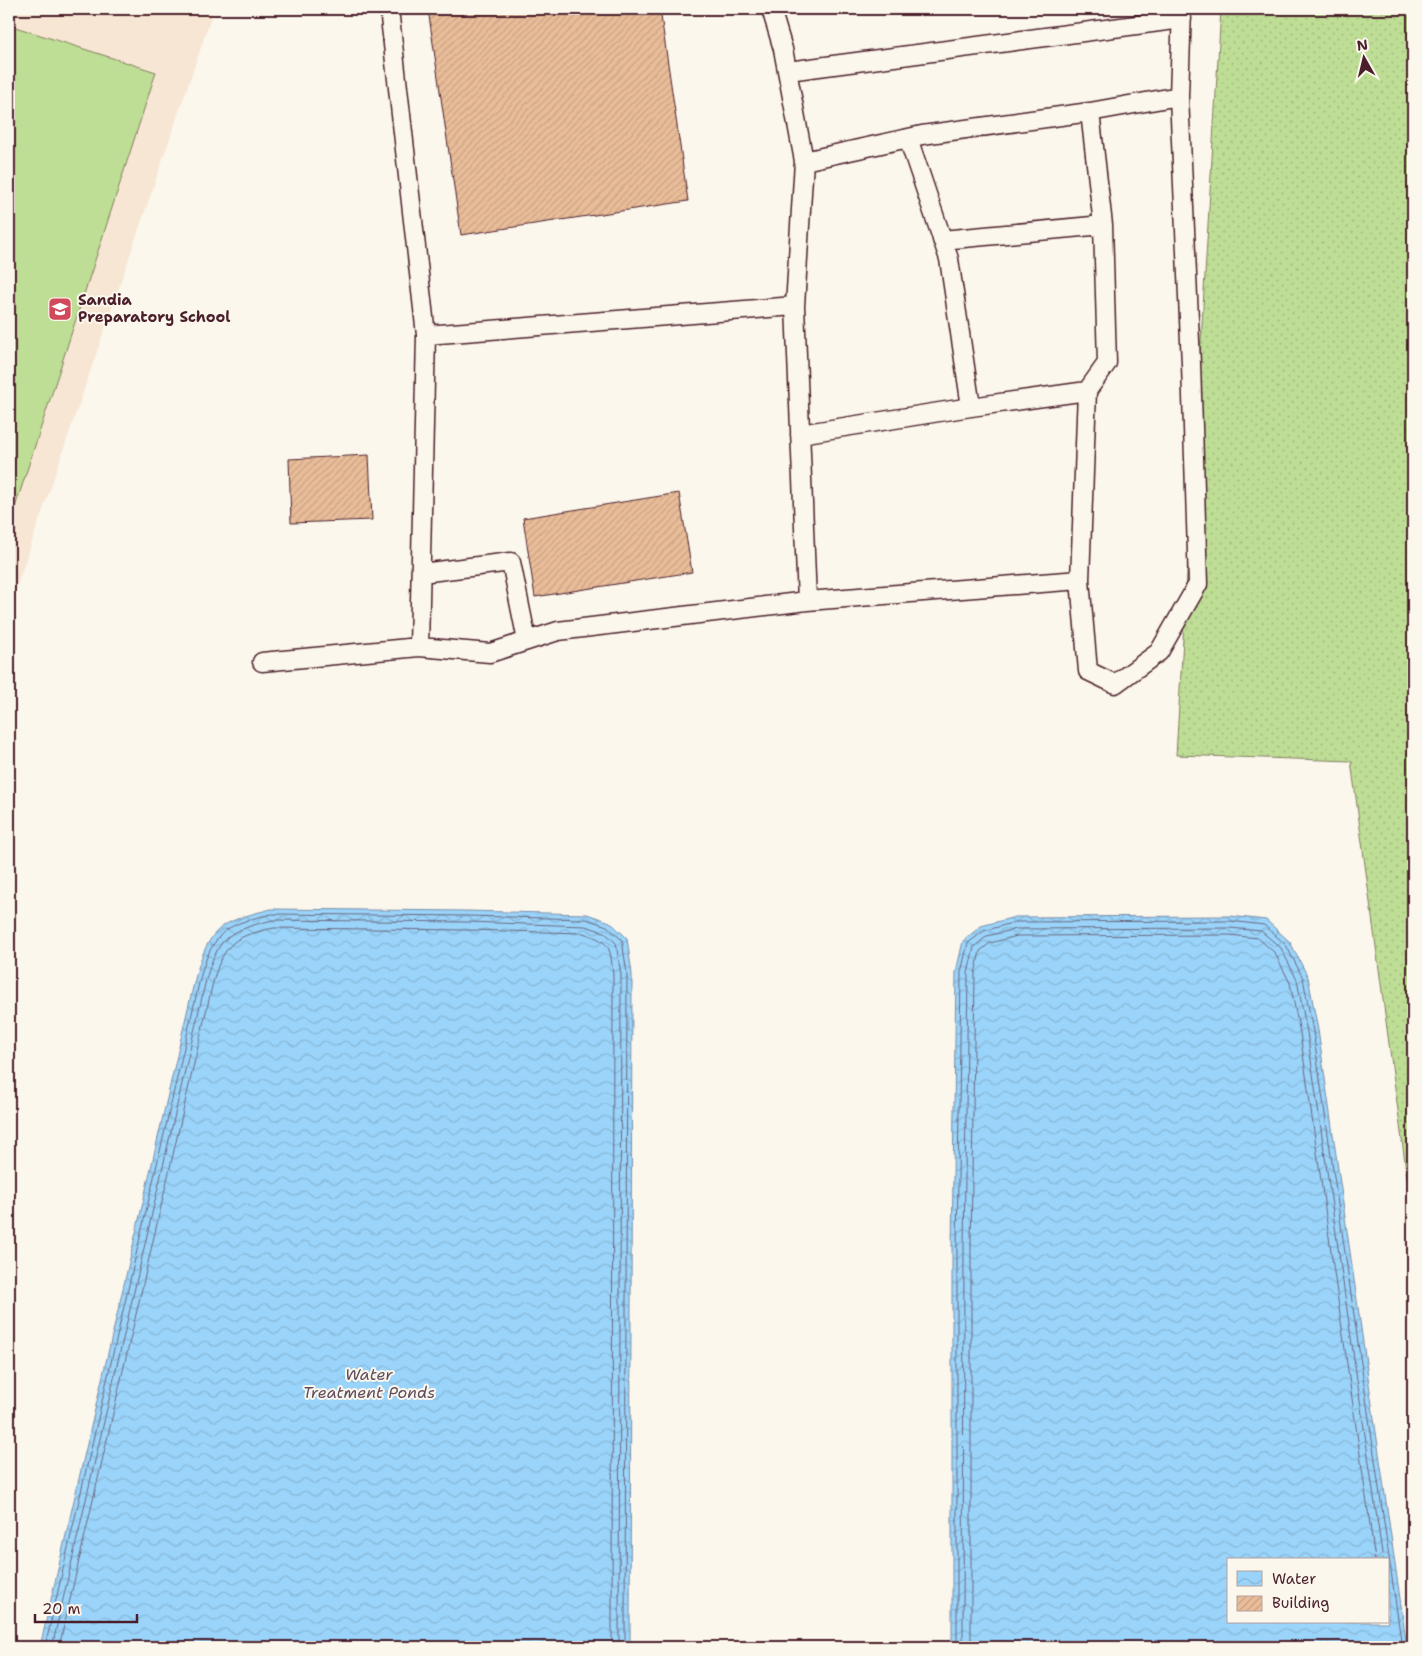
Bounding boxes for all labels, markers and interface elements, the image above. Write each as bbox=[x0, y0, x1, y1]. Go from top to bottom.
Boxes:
north arrow bbox=[1340, 32, 1390, 82]
text: N bbox=[1355, 35, 1369, 55]
place label: Sandia Preparatory School bbox=[78, 290, 230, 327]
school or university icon: Sandia Preparatory School bbox=[47, 296, 73, 322]
water label: Water Treatment Ponds bbox=[303, 1364, 435, 1403]
legend bbox=[1227, 1558, 1390, 1624]
text: Water bbox=[1272, 1569, 1316, 1589]
scale bar bbox=[35, 1591, 138, 1623]
text: Building bbox=[1272, 1593, 1329, 1613]
text: 20 m bbox=[42, 1599, 81, 1619]

